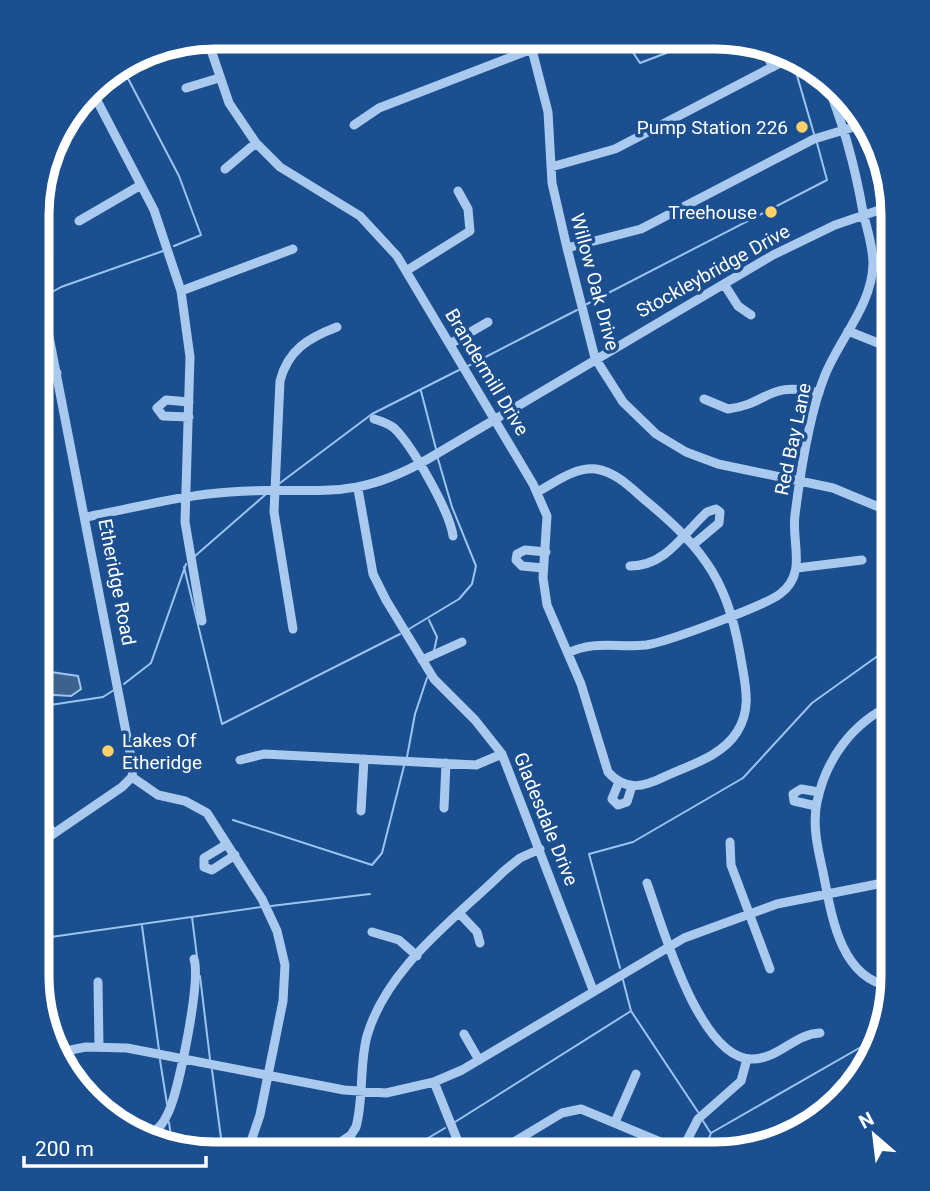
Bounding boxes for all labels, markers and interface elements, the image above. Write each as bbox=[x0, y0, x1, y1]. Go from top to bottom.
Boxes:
place label: Pump Station 226 bbox=[637, 116, 788, 139]
marker: Pump Station 226 bbox=[794, 119, 810, 135]
place label: Treehouse bbox=[668, 201, 757, 224]
marker: Treehouse bbox=[763, 204, 779, 220]
street label: Willow Oak Drive bbox=[566, 211, 624, 353]
street label: Stockleybridge Drive bbox=[632, 219, 794, 323]
street label: Brandermill Drive bbox=[440, 304, 534, 440]
street label: Red Bay Lane bbox=[770, 381, 816, 497]
street label: Etheridge Road bbox=[93, 517, 141, 647]
place label: Lakes Of Etheridge bbox=[122, 729, 202, 774]
marker: Lakes Of Etheridge bbox=[100, 743, 116, 759]
street label: Gladesdale Drive bbox=[509, 749, 583, 889]
north arrow bbox=[839, 1100, 909, 1170]
text: N bbox=[855, 1107, 878, 1134]
scale bar bbox=[24, 1124, 206, 1168]
text: 200 m bbox=[35, 1137, 94, 1161]

